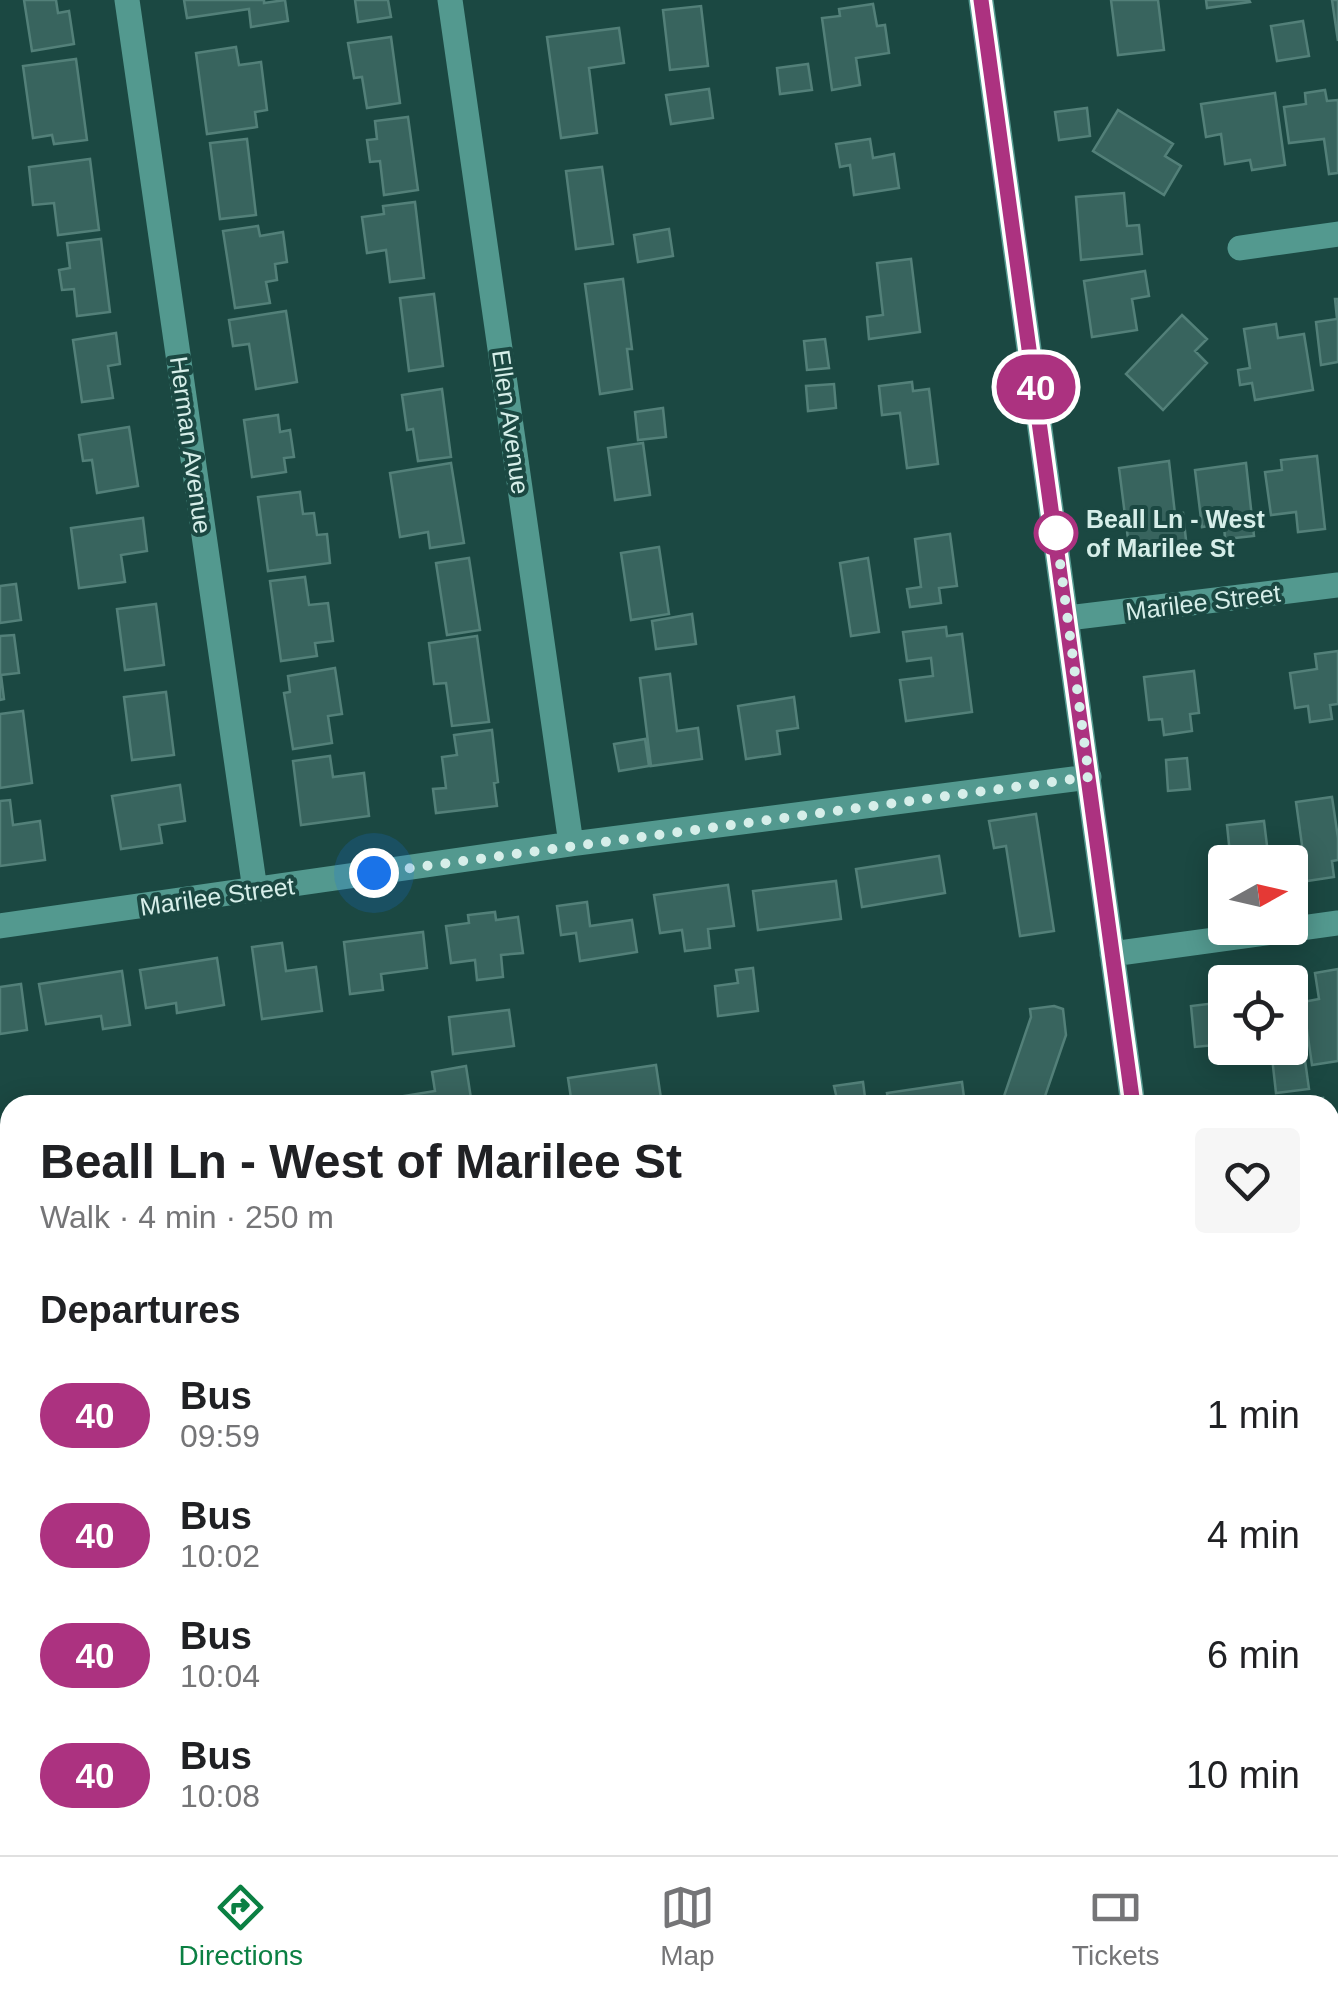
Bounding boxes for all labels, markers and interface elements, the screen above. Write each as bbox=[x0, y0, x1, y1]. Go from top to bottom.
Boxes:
street label: Ellen Avenue bbox=[487, 348, 535, 496]
line badge: 40 bbox=[991, 354, 1081, 420]
street label: Herman Avenue bbox=[165, 355, 217, 535]
text: 40 bbox=[1017, 368, 1055, 407]
place label: Beall Ln - West of Marilee St bbox=[1086, 505, 1265, 562]
marker: Beall Ln - West of Marilee St bbox=[1035, 512, 1077, 554]
street label: Marilee Street bbox=[1124, 579, 1282, 625]
north arrow bbox=[1208, 845, 1308, 945]
map controls bbox=[1208, 845, 1308, 1065]
your location bbox=[349, 848, 399, 898]
street label: Marilee Street bbox=[138, 871, 296, 921]
button: locate bbox=[1208, 965, 1308, 1065]
button: heart bbox=[1195, 1128, 1300, 1233]
text: Beall Ln - West of Marilee St bbox=[40, 1135, 682, 1188]
text: Walk · 4 min · 250 m bbox=[40, 1199, 334, 1235]
text: Departures bbox=[40, 1289, 241, 1331]
text: Bus bbox=[180, 1375, 252, 1417]
text: 1 min bbox=[1207, 1394, 1300, 1436]
text: 40 bbox=[76, 1396, 114, 1435]
text: 09:59 bbox=[180, 1418, 260, 1454]
text: Bus bbox=[180, 1495, 252, 1537]
text: 4 min bbox=[1207, 1514, 1300, 1556]
text: 40 bbox=[76, 1516, 114, 1555]
text: 10:02 bbox=[180, 1538, 260, 1574]
text: Bus bbox=[180, 1615, 252, 1657]
text: 6 min bbox=[1207, 1634, 1300, 1676]
text: 40 bbox=[76, 1636, 114, 1675]
text: 10:04 bbox=[180, 1658, 260, 1694]
text: Bus bbox=[180, 1735, 252, 1777]
text: 10 min bbox=[1186, 1754, 1300, 1796]
text: 40 bbox=[76, 1756, 114, 1795]
text: 10:08 bbox=[180, 1778, 260, 1814]
tab: Directions bbox=[178, 1880, 303, 1972]
tab: Map bbox=[660, 1880, 715, 1972]
tab: Tickets bbox=[1072, 1880, 1160, 1972]

